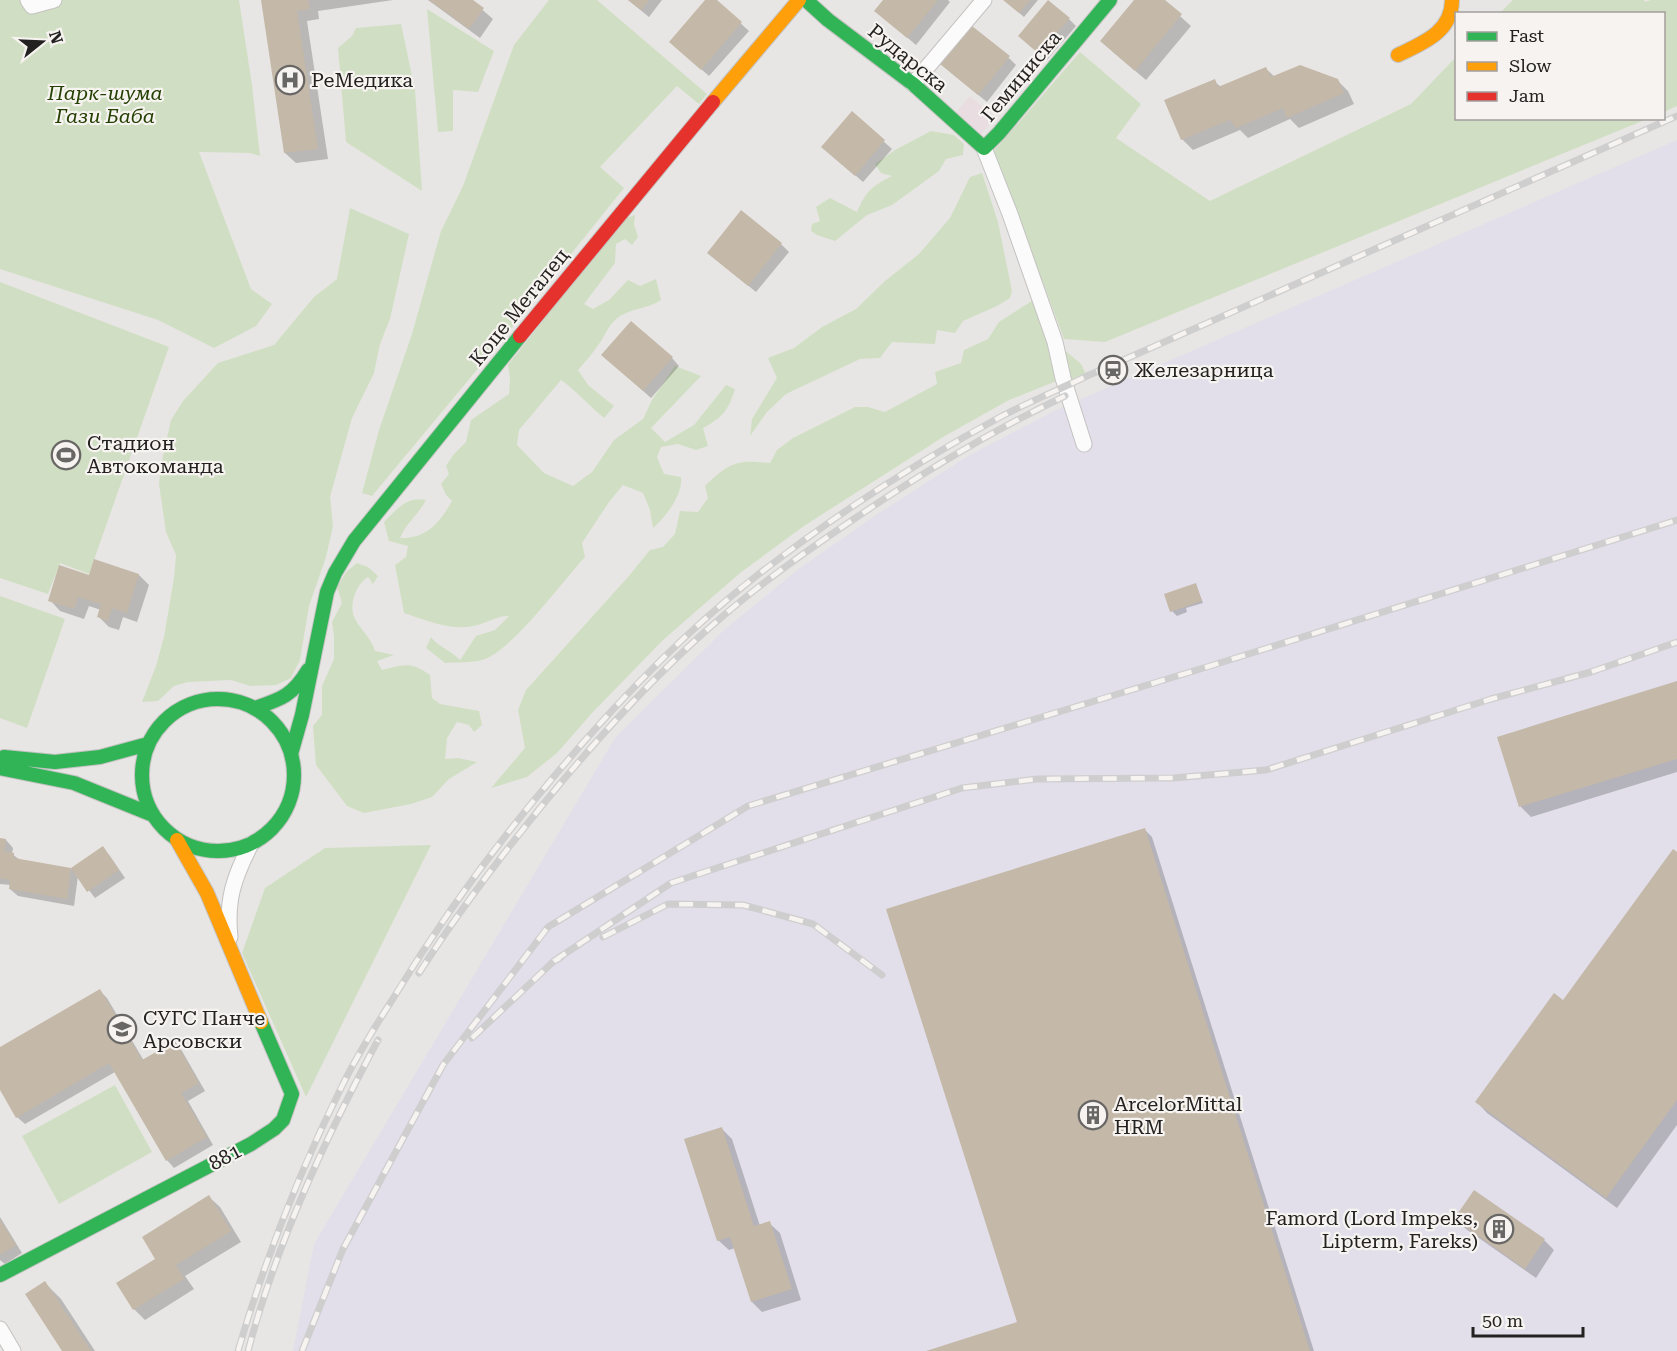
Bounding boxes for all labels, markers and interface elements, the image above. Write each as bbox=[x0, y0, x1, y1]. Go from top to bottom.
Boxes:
north arrow bbox=[12, 12, 72, 72]
legend bbox=[1455, 12, 1665, 120]
street label: Рударска bbox=[863, 19, 953, 97]
text: Fast bbox=[1509, 25, 1544, 46]
street label: Гемиџиска bbox=[976, 26, 1066, 126]
text: N bbox=[45, 29, 67, 46]
text: Slow bbox=[1509, 55, 1551, 76]
hospital icon: РеМедика bbox=[274, 64, 306, 96]
place label: РеМедика bbox=[311, 68, 413, 92]
park label: Парк-шума Гази Баба bbox=[46, 81, 163, 128]
text: Jam bbox=[1509, 85, 1545, 106]
street label: Коце Металец bbox=[464, 243, 574, 371]
station icon: Железарница bbox=[1097, 354, 1129, 386]
place label: Железарница bbox=[1134, 358, 1274, 382]
place label: Стадион Автокоманда bbox=[87, 431, 224, 478]
sports icon: Стадион Автокоманда bbox=[50, 439, 82, 471]
place label: СУГС Панче Арсовски bbox=[143, 1006, 265, 1053]
school or university icon: СУГС Панче Арсовски bbox=[106, 1013, 138, 1045]
place label: ArcelorMittal HRM bbox=[1114, 1092, 1242, 1139]
building icon: ArcelorMittal HRM bbox=[1077, 1099, 1109, 1131]
street label: 881 bbox=[205, 1139, 245, 1175]
place label: Famord (Lord Impeks, Lipterm, Fareks) bbox=[1265, 1206, 1478, 1253]
building icon: Famord (Lord Impeks, Lipterm, Fareks) bbox=[1483, 1213, 1515, 1245]
scale bar bbox=[1473, 1300, 1582, 1338]
text: 50 m bbox=[1482, 1310, 1523, 1331]

